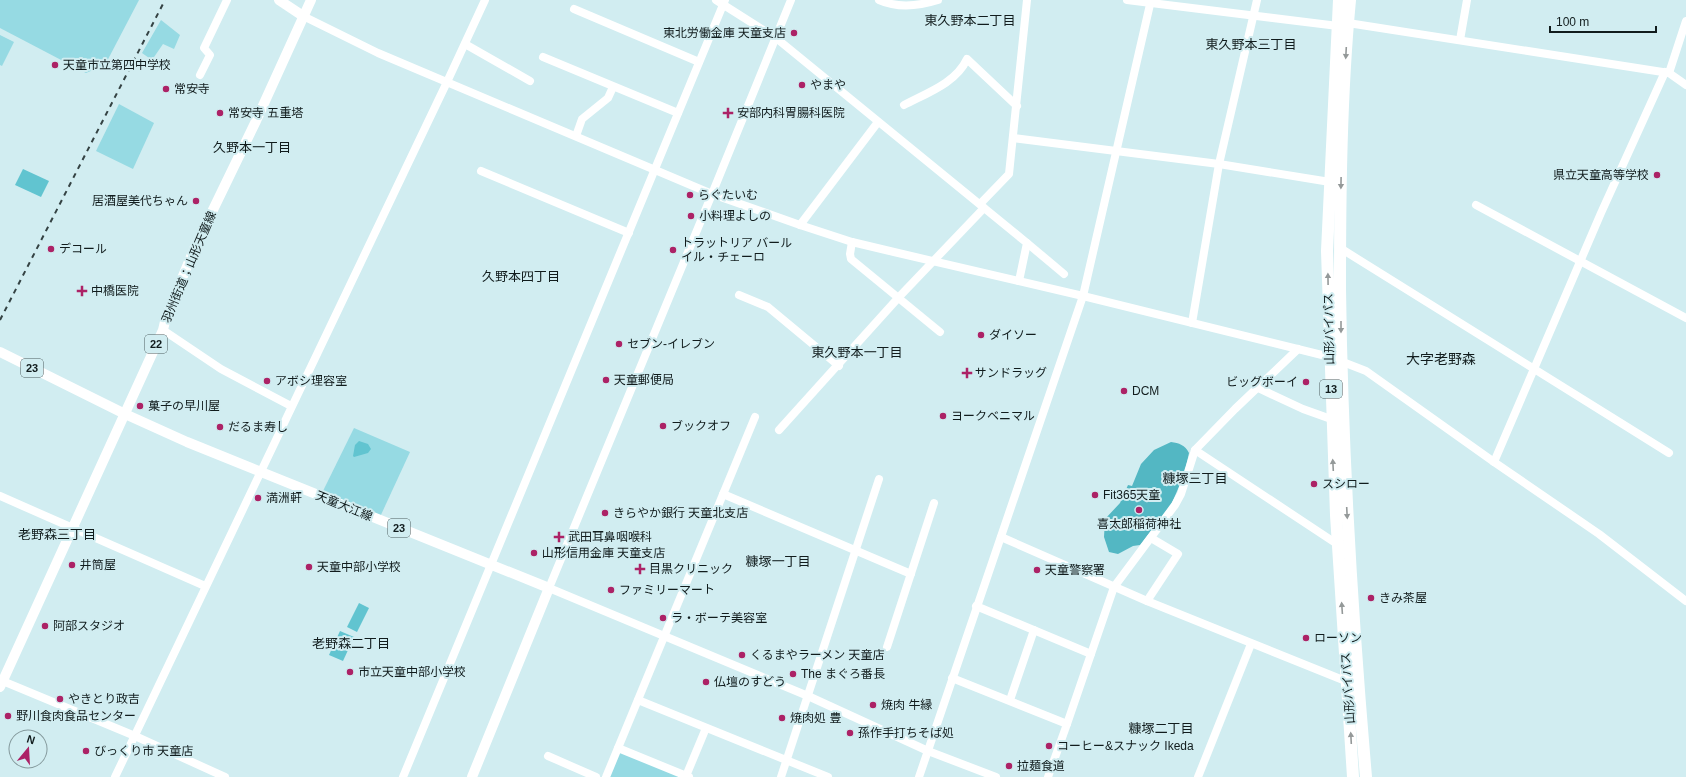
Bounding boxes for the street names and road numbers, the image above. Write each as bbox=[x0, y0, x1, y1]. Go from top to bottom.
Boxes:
street label: 羽州街道；山形天童線 bbox=[159, 209, 219, 325]
street label: 山形バイパス bbox=[1321, 293, 1337, 365]
road number: 22 bbox=[145, 335, 167, 353]
road number: 23 bbox=[21, 359, 43, 377]
road number: 13 bbox=[1320, 380, 1342, 398]
street label: 天童大江線 bbox=[314, 488, 374, 524]
road number: 23 bbox=[388, 519, 410, 537]
street label: 山形バイパス bbox=[1339, 652, 1357, 724]

